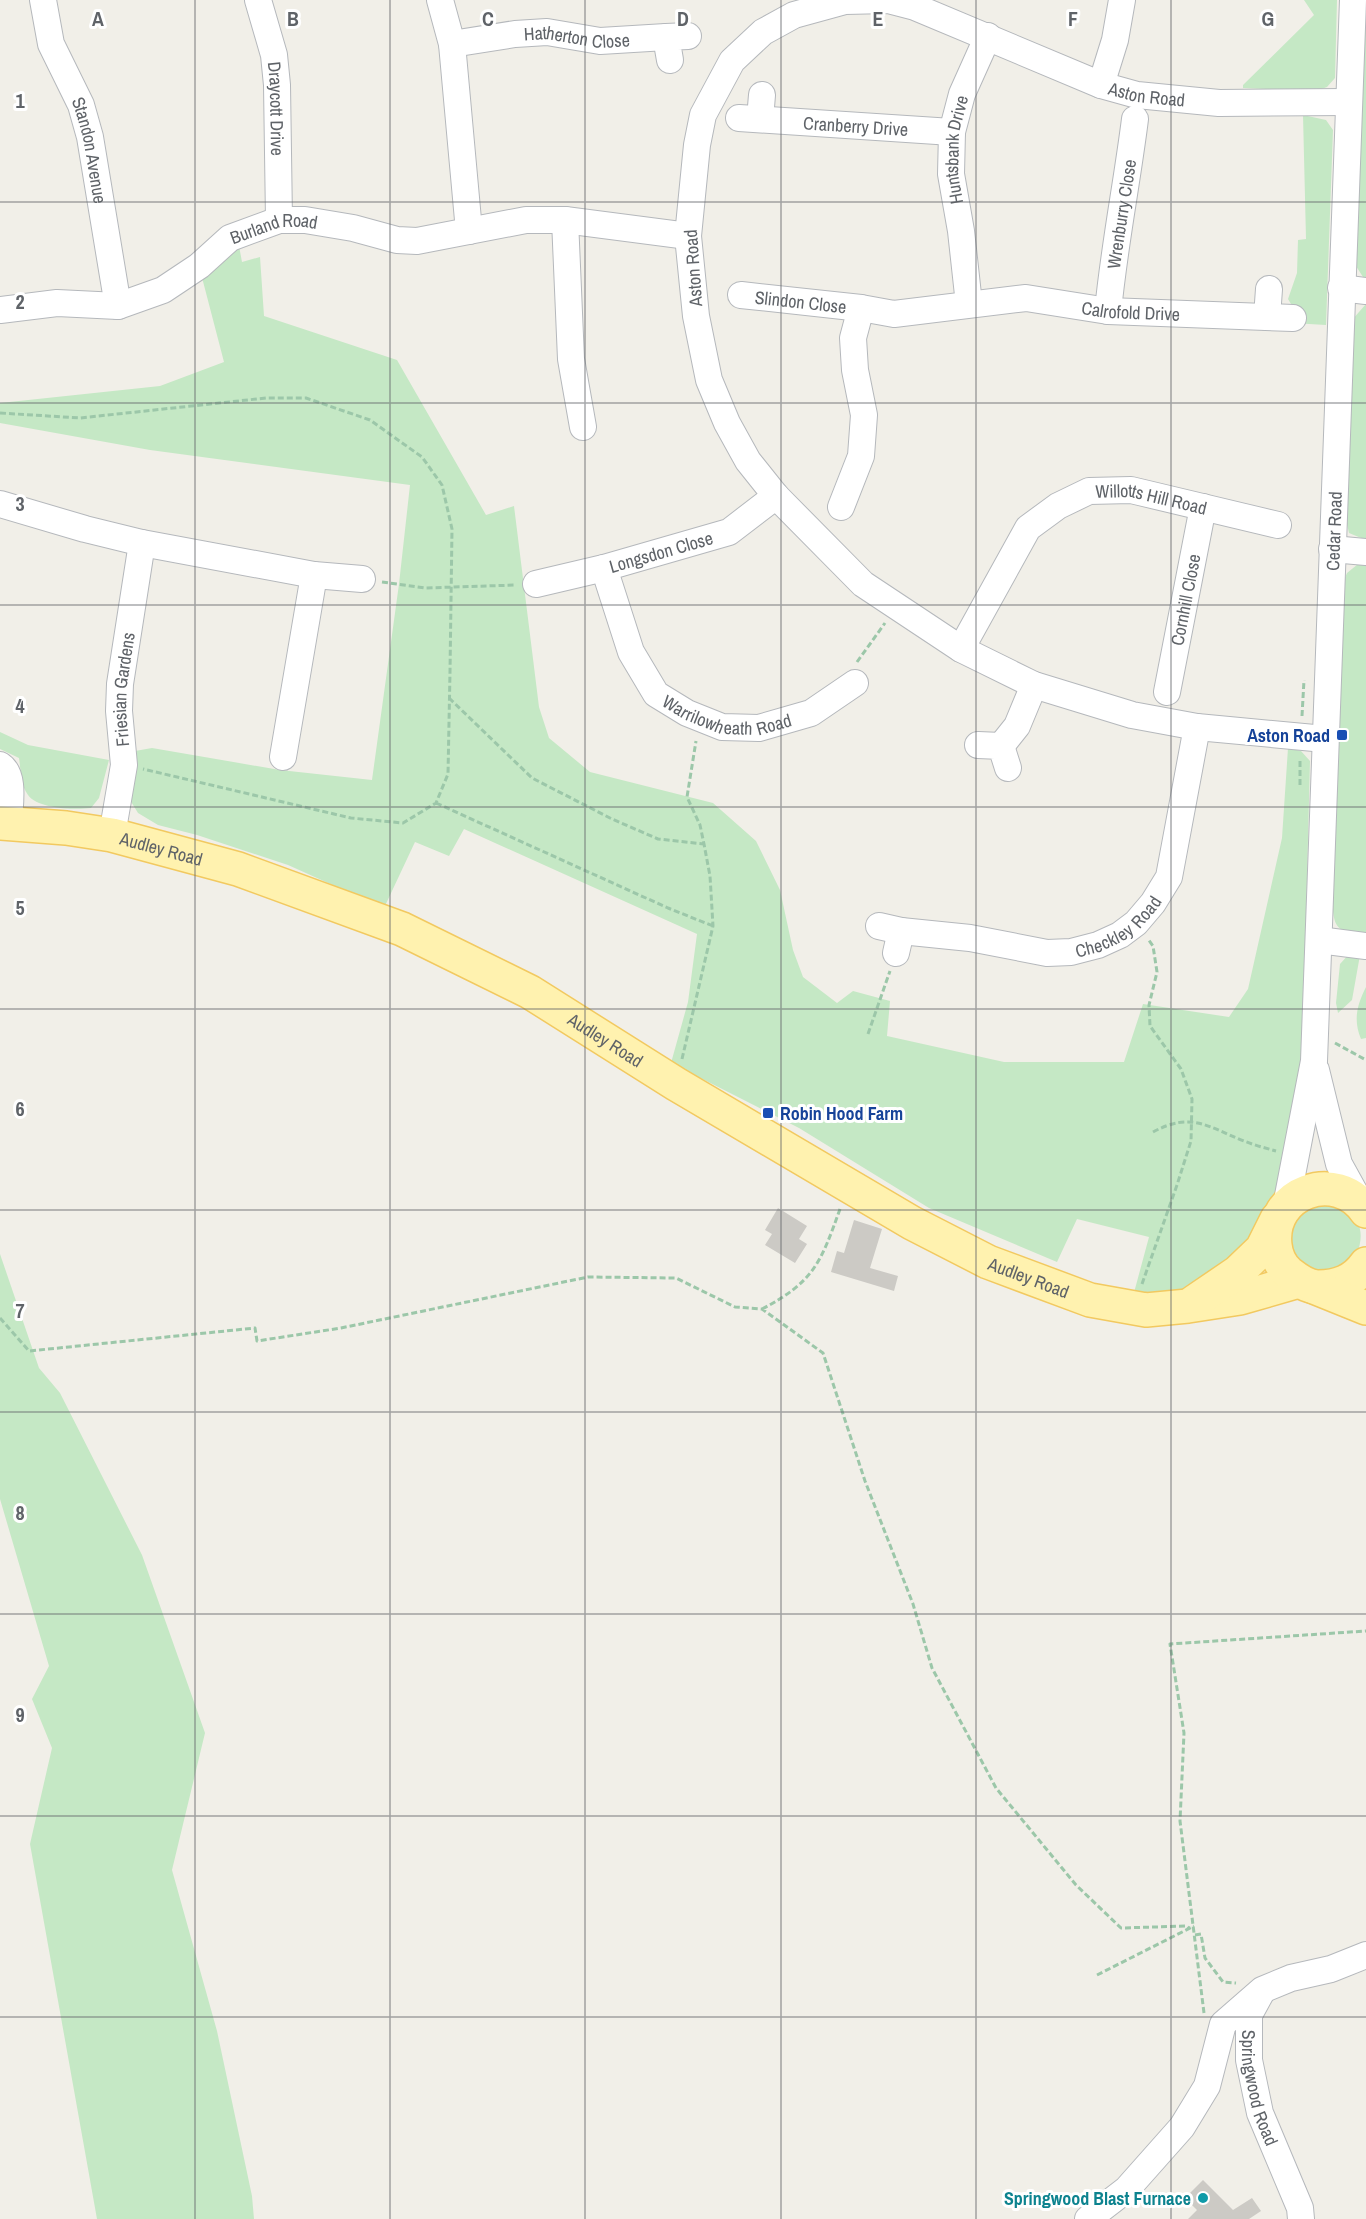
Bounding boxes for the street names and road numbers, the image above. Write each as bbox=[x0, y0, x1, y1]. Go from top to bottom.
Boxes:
street label: Hatherton Close bbox=[523, 20, 630, 54]
street label: Draycott Drive bbox=[262, 60, 291, 156]
street label: Aston Road bbox=[1105, 75, 1186, 112]
street label: Standon Avenue bbox=[66, 92, 113, 205]
street label: Huntsbank Drive bbox=[939, 92, 974, 206]
street label: Cranberry Drive bbox=[802, 110, 909, 142]
street label: Wrenburry Close bbox=[1100, 157, 1142, 270]
street label: Burland Road bbox=[226, 207, 320, 250]
street label: Aston Road bbox=[678, 229, 708, 308]
street label: Slindon Close bbox=[754, 284, 848, 319]
street label: Calrofold Drive bbox=[1080, 295, 1180, 326]
street label: Willotts Hill Road bbox=[1095, 477, 1209, 520]
street label: Cedar Road bbox=[1320, 491, 1347, 571]
street label: Longsdon Close bbox=[606, 525, 716, 578]
street label: Cornhill Close bbox=[1164, 552, 1206, 648]
street label: Friesian Gardens bbox=[106, 630, 140, 748]
street label: Warrilowheath Road bbox=[658, 688, 794, 741]
street label: Audley Road bbox=[116, 825, 206, 871]
street label: Checkley Road bbox=[1072, 891, 1167, 963]
street label: Audley Road bbox=[562, 1006, 648, 1073]
street label: Audley Road bbox=[984, 1250, 1073, 1304]
street label: Springwood Road bbox=[1236, 2030, 1285, 2149]

